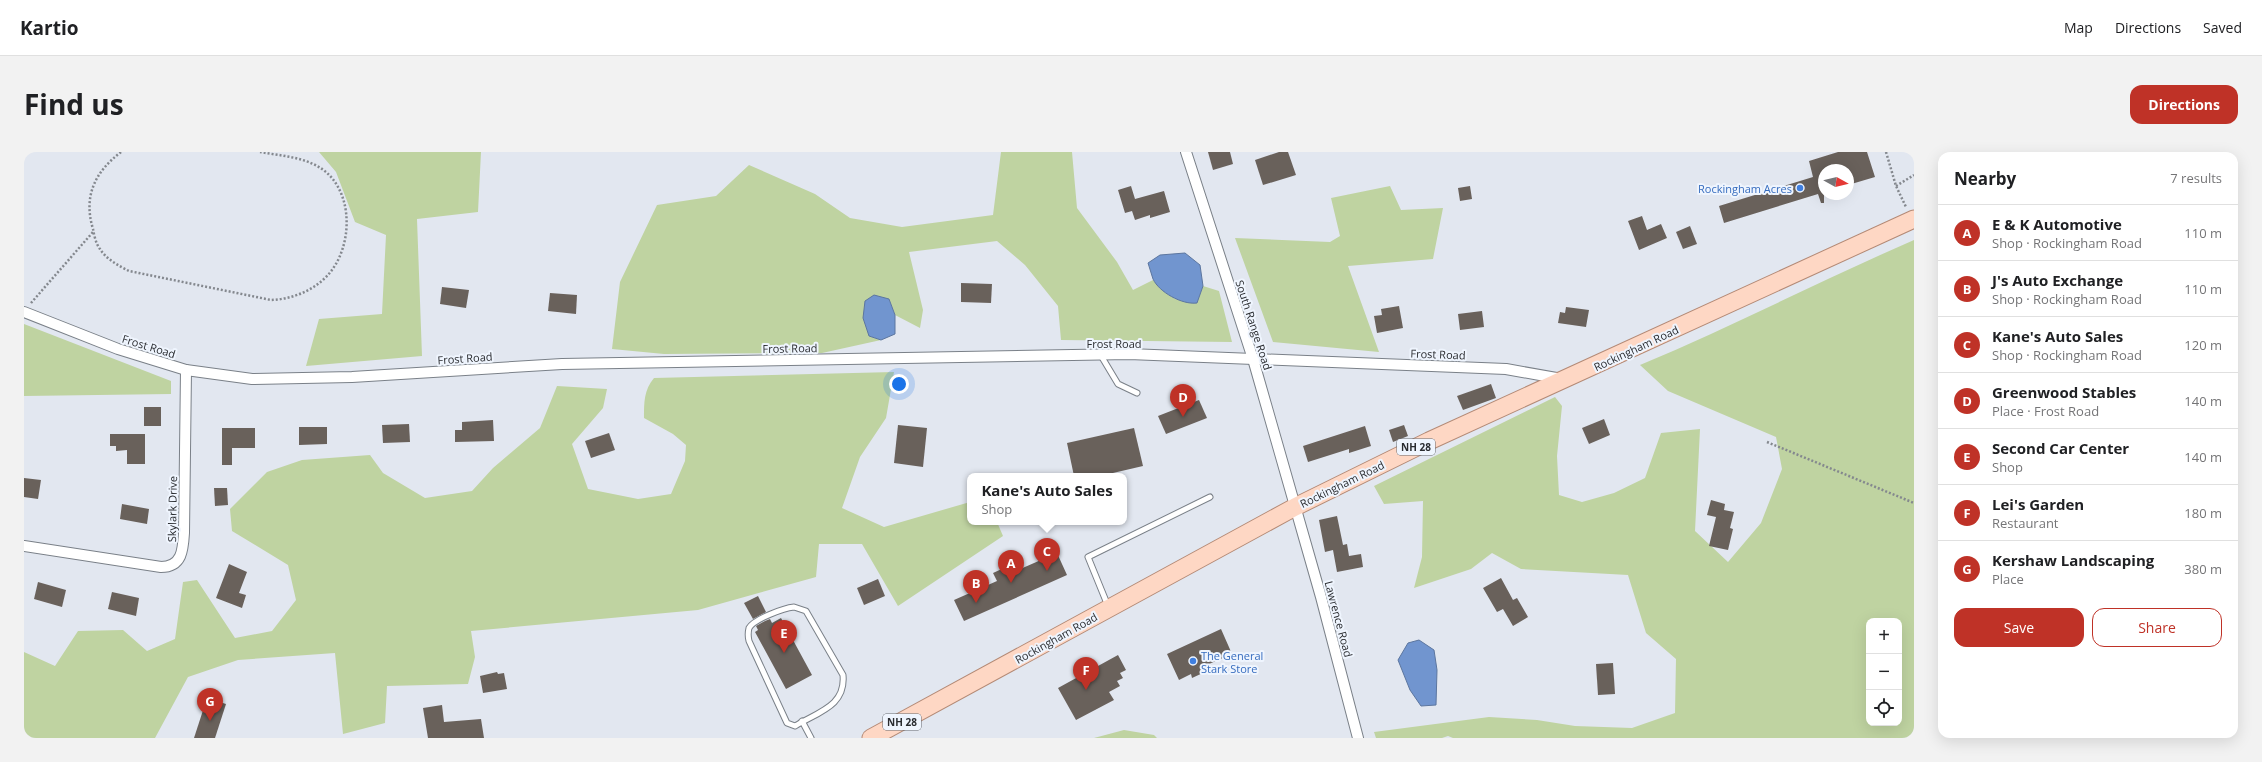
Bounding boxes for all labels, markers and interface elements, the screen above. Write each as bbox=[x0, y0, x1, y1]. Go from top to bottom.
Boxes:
text: Kartio bbox=[20, 15, 79, 41]
text: Map bbox=[2064, 18, 2093, 37]
text: Directions bbox=[2115, 18, 2181, 37]
text: Saved bbox=[2203, 18, 2242, 37]
text: Find us bbox=[24, 85, 124, 123]
button: Directions bbox=[2130, 85, 2238, 124]
north arrow bbox=[1818, 164, 1854, 200]
text: Nearby bbox=[1954, 167, 2016, 190]
text: 7 results bbox=[2170, 169, 2222, 187]
place label: Rockingham Acres bbox=[1698, 181, 1792, 196]
marker: Rockingham Acres bbox=[1795, 183, 1805, 193]
text: E & K Automotive bbox=[1992, 214, 2122, 234]
text: A bbox=[1963, 224, 1971, 242]
text: 110 m bbox=[2184, 224, 2222, 242]
text: Shop · Rockingham Road bbox=[1992, 234, 2142, 252]
text: J's Auto Exchange bbox=[1992, 270, 2123, 290]
street label: South Range Road bbox=[1232, 278, 1276, 372]
text: B bbox=[1963, 280, 1971, 298]
text: 110 m bbox=[2184, 280, 2222, 298]
text: Shop · Rockingham Road bbox=[1992, 290, 2142, 308]
street label: Rockingham Road bbox=[1591, 322, 1681, 374]
text: Kane's Auto Sales bbox=[1992, 326, 2123, 346]
street label: Frost Road bbox=[120, 331, 178, 361]
street label: Frost Road bbox=[1086, 336, 1142, 351]
text: C bbox=[1963, 336, 1971, 354]
text: 120 m bbox=[2184, 336, 2222, 354]
street label: Frost Road bbox=[762, 340, 818, 356]
street label: Frost Road bbox=[1410, 346, 1466, 362]
text: Shop · Rockingham Road bbox=[1992, 346, 2142, 364]
street label: Frost Road bbox=[437, 349, 493, 367]
your location bbox=[889, 374, 909, 394]
text: Greenwood Stables bbox=[1992, 382, 2136, 402]
pin: D bbox=[1170, 384, 1196, 417]
text: D bbox=[1962, 392, 1972, 410]
text: 140 m bbox=[2184, 392, 2222, 410]
text: Place · Frost Road bbox=[1992, 402, 2099, 420]
text: Second Car Center bbox=[1992, 438, 2129, 458]
road number: NH 28 bbox=[1397, 439, 1435, 455]
text: E bbox=[1963, 448, 1971, 466]
text: 140 m bbox=[2184, 448, 2222, 466]
street label: Rockingham Road bbox=[1297, 457, 1387, 511]
text: Shop bbox=[1992, 458, 2023, 476]
popup bbox=[967, 473, 1127, 525]
street label: Skylark Drive bbox=[164, 476, 180, 542]
text: Kane's Auto Sales bbox=[981, 480, 1113, 500]
text: Lei's Garden bbox=[1992, 494, 2084, 514]
text: Shop bbox=[981, 500, 1012, 518]
text: F bbox=[1963, 504, 1971, 522]
text: 180 m bbox=[2184, 504, 2222, 522]
text: Restaurant bbox=[1992, 514, 2059, 532]
pin: C bbox=[1034, 538, 1060, 571]
pin: A bbox=[998, 550, 1024, 583]
text: Kershaw Landscaping bbox=[1992, 550, 2154, 570]
text: G bbox=[1962, 560, 1972, 578]
text: 380 m bbox=[2184, 560, 2222, 578]
pin: B bbox=[963, 570, 989, 603]
text: Place bbox=[1992, 570, 2024, 588]
street label: Lawrence Road bbox=[1322, 579, 1356, 659]
button: Save bbox=[1954, 608, 2084, 647]
button: Share bbox=[2092, 608, 2222, 647]
street label: Rockingham Road bbox=[1012, 609, 1100, 667]
map controls bbox=[1866, 618, 1902, 726]
button: + bbox=[1866, 618, 1902, 654]
pin: E bbox=[771, 620, 797, 653]
place label: The General Stark Store bbox=[1201, 648, 1263, 676]
button: − bbox=[1866, 654, 1902, 690]
marker: The General Stark Store bbox=[1188, 656, 1198, 666]
pin: F bbox=[1073, 657, 1099, 690]
pin: G bbox=[197, 688, 223, 721]
button: locate bbox=[1866, 690, 1902, 726]
road number: NH 28 bbox=[883, 714, 921, 730]

